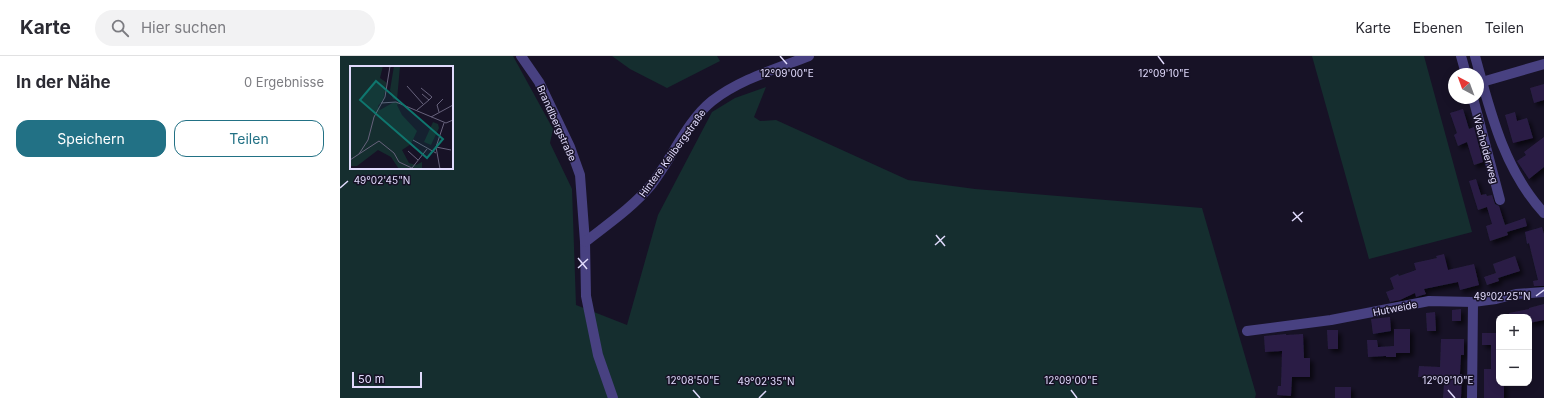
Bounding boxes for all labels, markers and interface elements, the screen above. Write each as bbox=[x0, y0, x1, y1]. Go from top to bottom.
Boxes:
search box bbox=[95, 10, 375, 46]
text: Karte bbox=[20, 16, 71, 39]
icon: search bbox=[109, 17, 131, 39]
text: Hier suchen bbox=[141, 18, 226, 37]
text: Karte bbox=[1355, 19, 1391, 36]
text: Ebenen bbox=[1413, 19, 1463, 36]
text: Teilen bbox=[1485, 19, 1524, 36]
inset map bbox=[350, 66, 453, 169]
text: 12°09'00"E bbox=[760, 67, 814, 79]
text: 12°09'10"E bbox=[1138, 67, 1190, 79]
north arrow bbox=[1448, 68, 1484, 104]
text: In der Nähe bbox=[16, 72, 111, 92]
text: 0 Ergebnisse bbox=[244, 74, 324, 90]
street label: Brandlbergstraße bbox=[535, 83, 579, 163]
street label: Hintere Keilbergstraße bbox=[636, 107, 708, 199]
street label: Wacholderweg bbox=[1471, 113, 1501, 185]
button: Speichern bbox=[16, 120, 166, 157]
button: Teilen bbox=[174, 120, 324, 157]
text: 49°02'45"N bbox=[354, 174, 410, 186]
text: 49°02'25"N bbox=[1474, 290, 1531, 302]
street label: Hutweide bbox=[1372, 298, 1418, 318]
map controls bbox=[1496, 314, 1532, 386]
button: + bbox=[1496, 314, 1532, 350]
button: − bbox=[1496, 350, 1532, 386]
scale bar bbox=[352, 370, 422, 389]
text: 50 m bbox=[358, 372, 384, 386]
text: 12°08'50"E bbox=[666, 374, 720, 386]
text: 12°09'00"E bbox=[1044, 374, 1098, 386]
text: 12°09'10"E bbox=[1422, 374, 1474, 386]
text: 49°02'35"N bbox=[737, 375, 795, 387]

